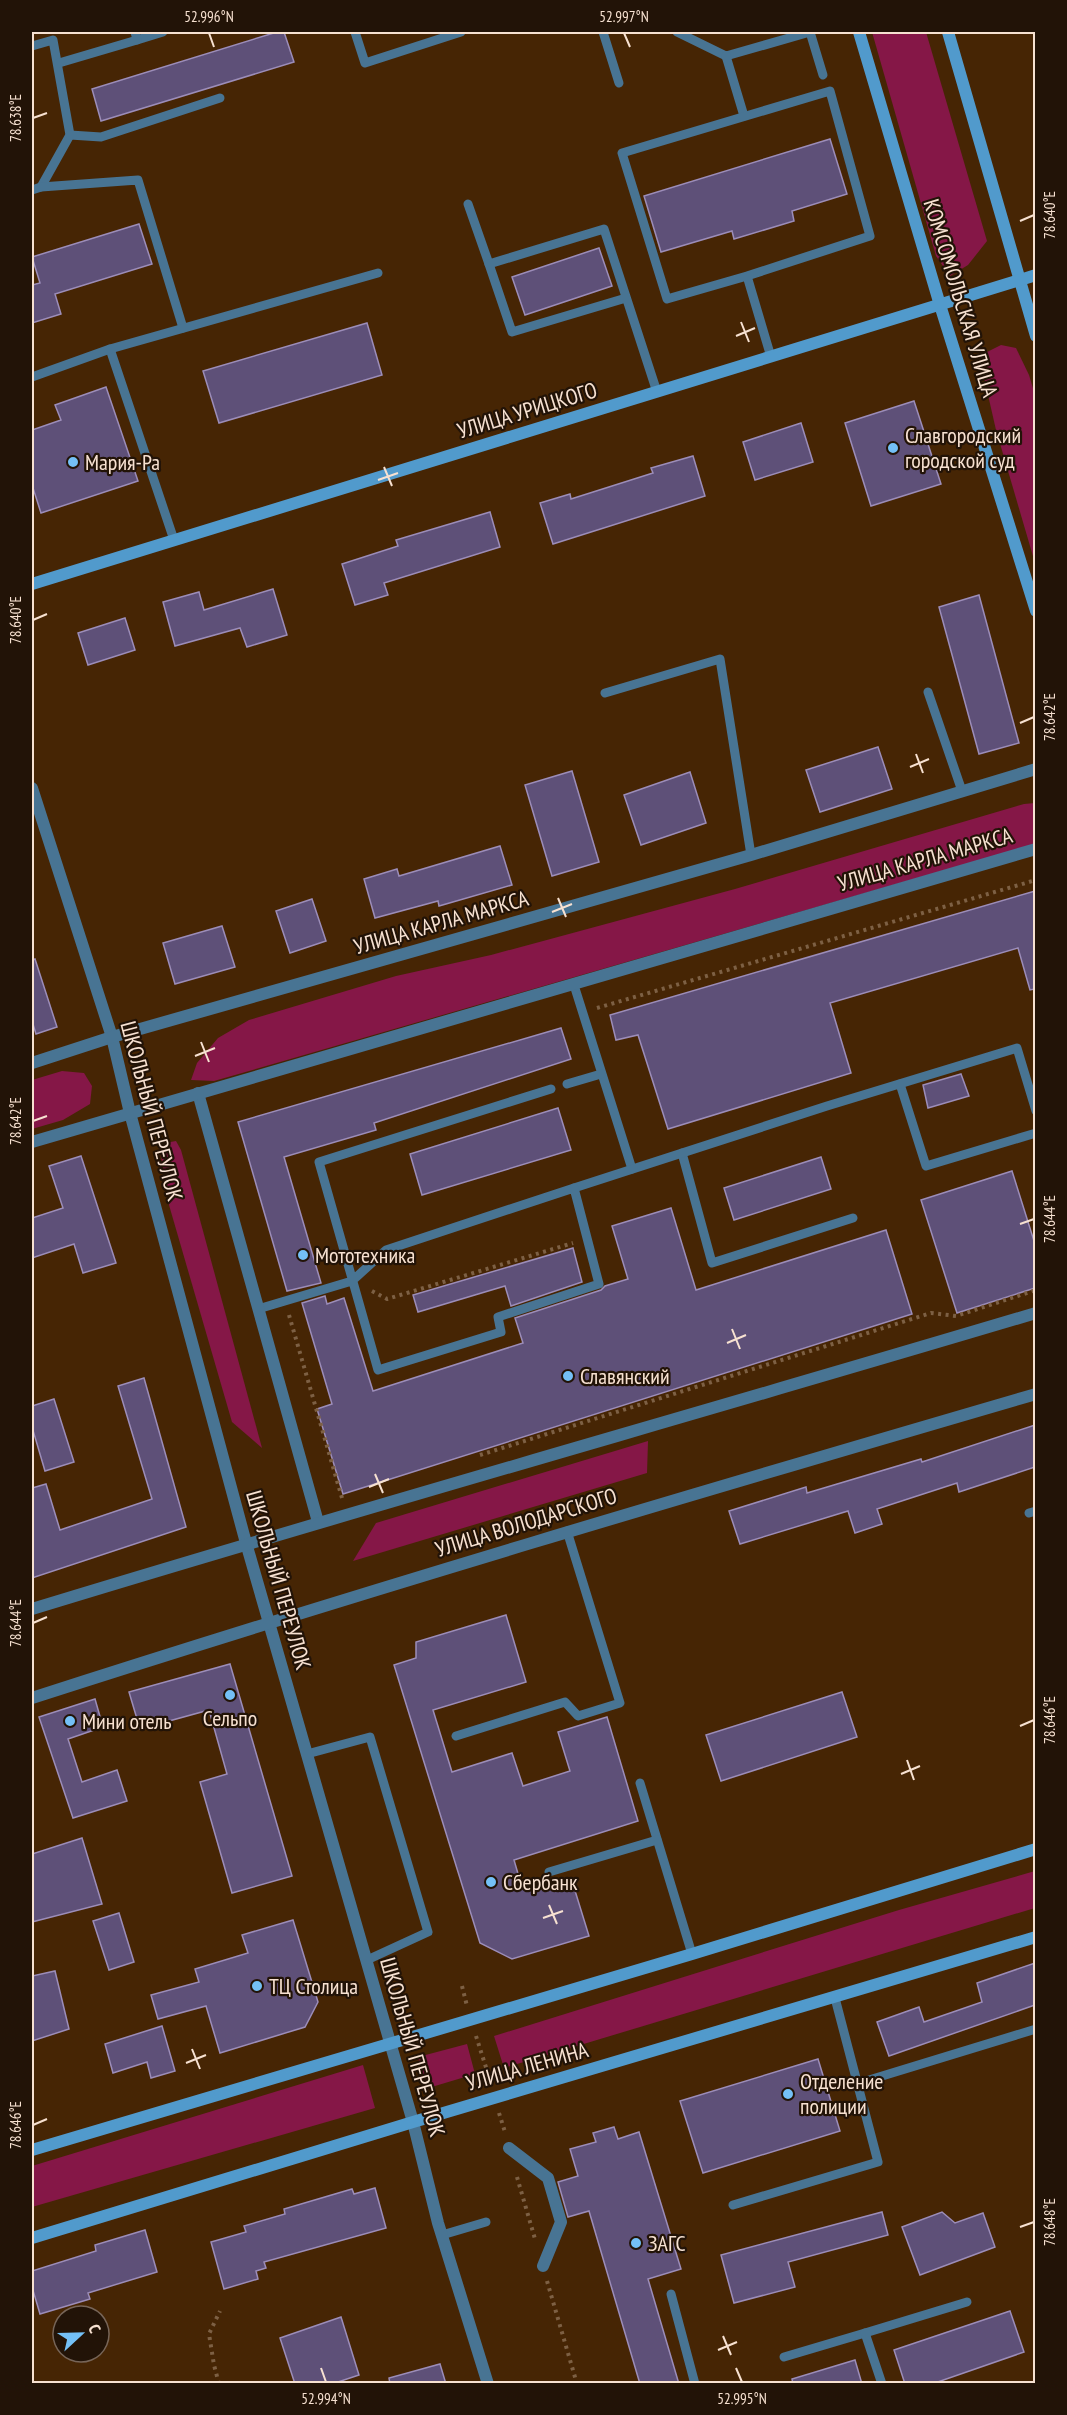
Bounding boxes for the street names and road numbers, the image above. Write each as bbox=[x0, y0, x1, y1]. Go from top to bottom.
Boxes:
street label: КОМСОМОЛЬСКАЯ УЛИЦА bbox=[918, 195, 1005, 401]
street label: УЛИЦА УРИЦКОГО bbox=[454, 375, 600, 445]
street label: УЛИЦА КАРЛА МАРКСА bbox=[835, 821, 1016, 897]
street label: УЛИЦА КАРЛА МАРКСА bbox=[351, 884, 532, 960]
street label: ШКОЛЬНЫЙ ПЕРЕУЛОК bbox=[115, 1018, 190, 1204]
street label: УЛИЦА ВОЛОДАРСКОГО bbox=[432, 1481, 620, 1563]
street label: ШКОЛЬНЫЙ ПЕРЕУЛОК bbox=[240, 1487, 318, 1673]
street label: ШКОЛЬНЫЙ ПЕРЕУЛОК bbox=[374, 1954, 452, 2140]
street label: УЛИЦА ЛЕНИНА bbox=[463, 2035, 592, 2097]

